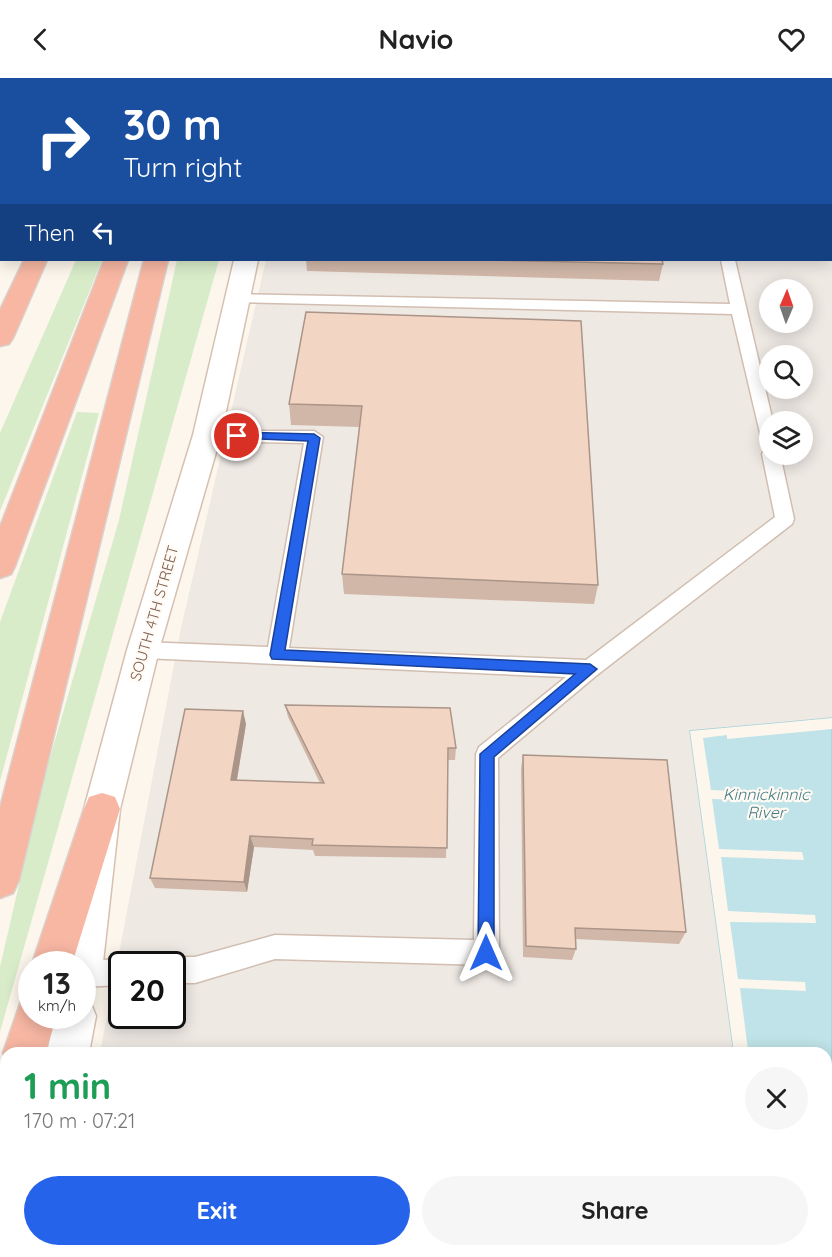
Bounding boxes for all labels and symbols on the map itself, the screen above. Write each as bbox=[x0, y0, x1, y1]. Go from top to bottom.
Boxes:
north arrow bbox=[759, 279, 813, 333]
pin bbox=[211, 410, 262, 461]
street label: SOUTH 4TH STREET bbox=[126, 543, 182, 683]
water label: Kinnickinnic River bbox=[723, 784, 811, 822]
position arrow bbox=[454, 921, 518, 985]
speed limit sign: 20 bbox=[108, 951, 186, 1029]

